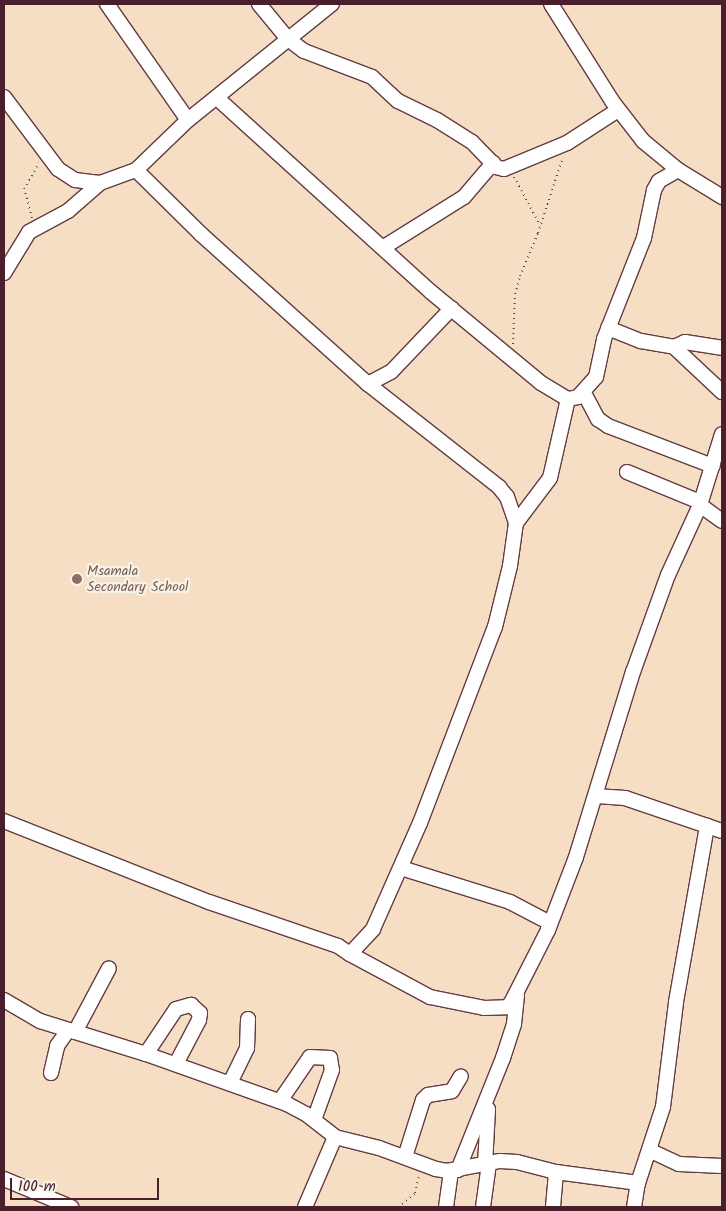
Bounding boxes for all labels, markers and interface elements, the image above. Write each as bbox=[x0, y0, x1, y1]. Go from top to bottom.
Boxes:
place label: Msamala Secondary School bbox=[87, 563, 188, 596]
marker: Msamala Secondary School bbox=[71, 573, 83, 585]
scale bar bbox=[12, 1168, 161, 1200]
text: 100 m bbox=[18, 1175, 56, 1199]

